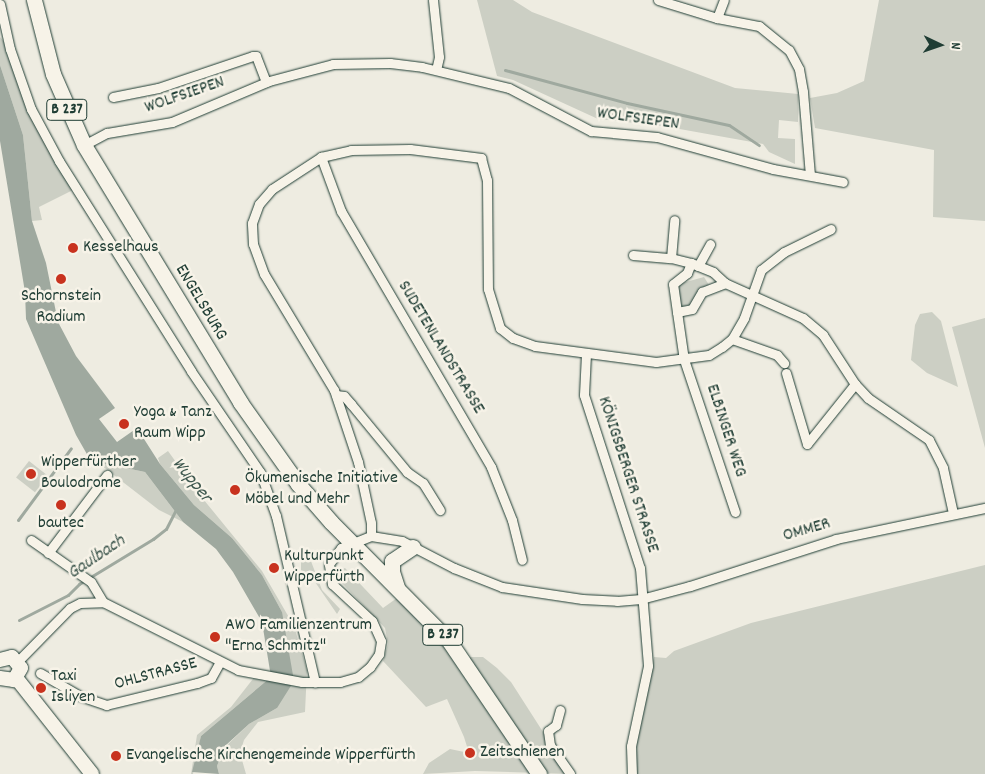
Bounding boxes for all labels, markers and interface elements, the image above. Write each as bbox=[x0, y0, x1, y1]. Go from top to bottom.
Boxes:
north arrow bbox=[915, 20, 965, 70]
text: N bbox=[945, 42, 965, 50]
street label: WOLFSIEPEN bbox=[142, 72, 228, 120]
road number: B 237 bbox=[46, 96, 88, 124]
street label: WOLFSIEPEN bbox=[595, 104, 681, 136]
place label: Kesselhaus bbox=[83, 237, 159, 259]
marker: Kesselhaus bbox=[67, 242, 79, 254]
street label: ENGELSBURG bbox=[169, 261, 231, 345]
marker: Schornstein Radium bbox=[55, 273, 67, 285]
street label: SUDETENLANDSTRASSE bbox=[392, 278, 488, 418]
place label: Schornstein Radium bbox=[21, 287, 101, 330]
street label: ELBINGER WEG bbox=[700, 382, 750, 480]
street label: KÖNIGSBERGER STRASSE bbox=[592, 394, 662, 556]
place label: Yoga & Tanz Raum Wipp bbox=[134, 403, 212, 446]
marker: Yoga & Tanz Raum Wipp bbox=[118, 418, 130, 430]
place label: Wipperfürther Boulodrome bbox=[41, 453, 136, 496]
water label: Wupper bbox=[166, 454, 216, 508]
marker: Wipperfürther Boulodrome bbox=[25, 468, 37, 480]
place label: Ökumenische Initiative Möbel und Mehr bbox=[245, 469, 398, 512]
marker: Ökumenische Initiative Möbel und Mehr bbox=[229, 484, 241, 496]
marker: bautec bbox=[55, 499, 67, 511]
place label: bautec bbox=[38, 513, 84, 535]
street label: OMMER bbox=[781, 514, 833, 548]
water label: Gaulbach bbox=[64, 530, 130, 586]
place label: Kulturpunkt Wipperfürth bbox=[284, 547, 364, 590]
marker: Kulturpunkt Wipperfürth bbox=[268, 562, 280, 574]
place label: AWO Familienzentrum "Erna Schmitz" bbox=[225, 616, 372, 659]
road number: B 237 bbox=[422, 622, 464, 648]
marker: AWO Familienzentrum "Erna Schmitz" bbox=[209, 631, 221, 643]
street label: OHLSTRASSE bbox=[112, 654, 200, 696]
place label: Taxi Isliyen bbox=[51, 667, 95, 710]
marker: Taxi Isliyen bbox=[35, 682, 47, 694]
place label: Zeitschienen bbox=[480, 742, 565, 764]
place label: Evangelische Kirchengemeinde Wipperfürth bbox=[126, 745, 416, 767]
marker: Zeitschienen bbox=[464, 747, 476, 759]
marker: Evangelische Kirchengemeinde Wipperfürth bbox=[110, 750, 122, 762]

